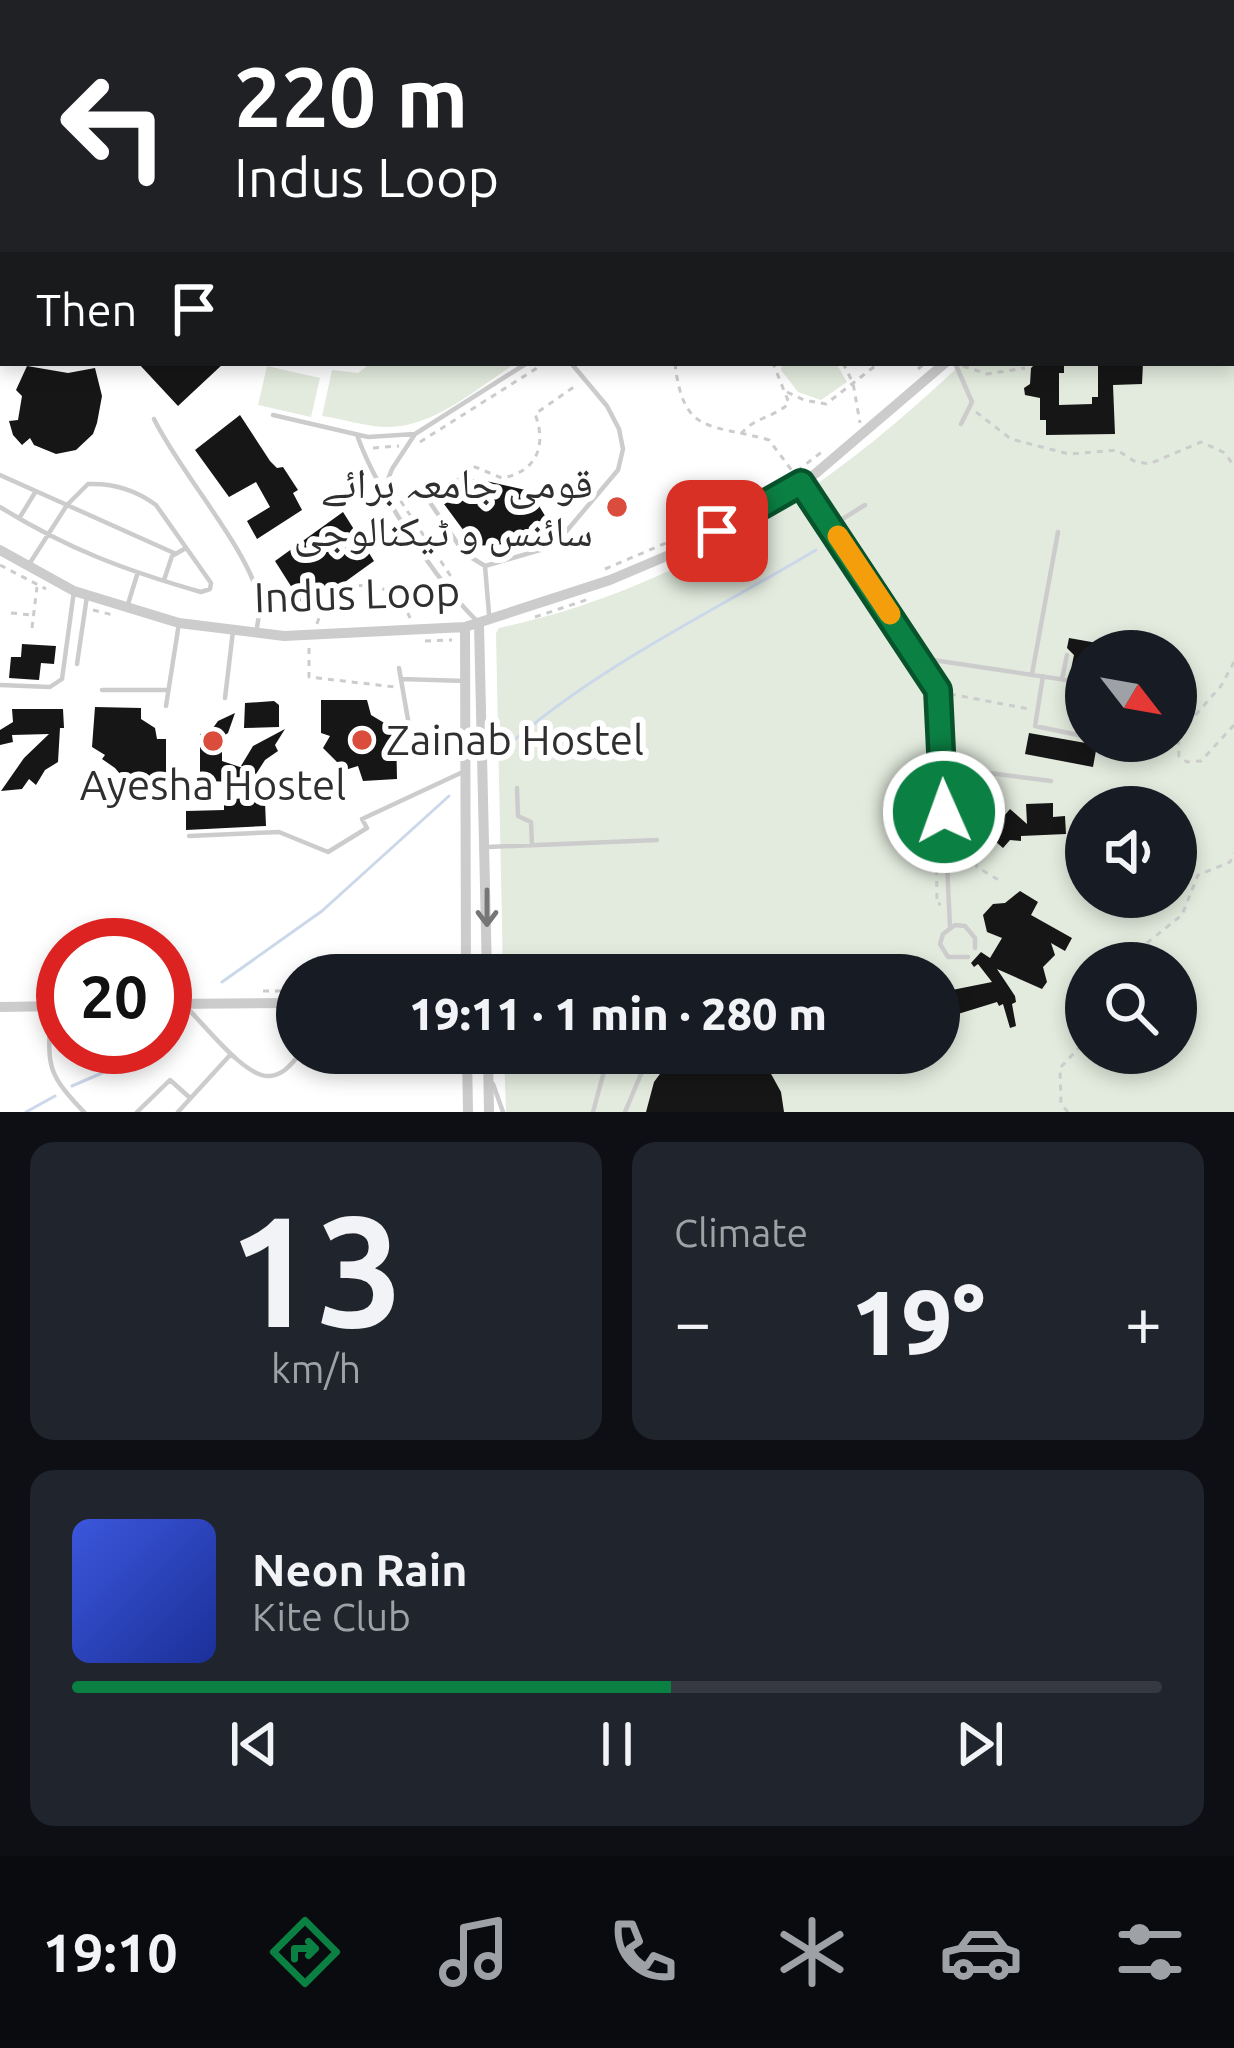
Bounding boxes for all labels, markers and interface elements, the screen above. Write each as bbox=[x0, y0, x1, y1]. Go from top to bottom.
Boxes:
icon: left bbox=[36, 48, 192, 204]
text: 220 m bbox=[234, 49, 468, 143]
text: Indus Loop bbox=[234, 147, 499, 207]
icon: arrive bbox=[161, 276, 227, 342]
text: Then bbox=[36, 284, 137, 335]
place label: قومی جامعہ برائے سائنس و ٹیکنالوجی bbox=[293, 459, 593, 557]
pin bbox=[666, 480, 768, 582]
marker: قومی جامعہ برائے سائنس و ٹیکنالوجی bbox=[604, 494, 630, 520]
icon: arrive bbox=[684, 498, 750, 564]
street label: Indus Loop bbox=[253, 566, 461, 621]
north arrow bbox=[1065, 630, 1197, 762]
map controls bbox=[1065, 630, 1197, 1074]
place label: Zainab Hostel bbox=[386, 716, 644, 763]
marker: Zainab Hostel bbox=[349, 727, 375, 753]
marker: Ayesha Hostel bbox=[200, 728, 226, 754]
position arrow bbox=[881, 749, 1007, 875]
place label: Ayesha Hostel bbox=[80, 761, 346, 808]
button: sound bbox=[1065, 786, 1197, 918]
one-way arrow bbox=[476, 888, 498, 927]
speed limit sign: 20 bbox=[36, 918, 192, 1074]
button: search bbox=[1065, 942, 1197, 1074]
text: 19:11 · 1 min · 280 m bbox=[409, 988, 827, 1039]
text: 13 bbox=[228, 1182, 404, 1356]
text: Climate bbox=[674, 1211, 808, 1254]
text: 19° bbox=[851, 1271, 985, 1372]
text: − bbox=[674, 1284, 711, 1358]
text: + bbox=[1125, 1284, 1162, 1358]
text: km/h bbox=[271, 1347, 361, 1390]
text: Neon Rain bbox=[252, 1544, 467, 1595]
text: Kite Club bbox=[252, 1595, 411, 1638]
icon: previous bbox=[221, 1711, 287, 1777]
icon: pause bbox=[584, 1711, 650, 1777]
icon: next bbox=[947, 1711, 1013, 1777]
icon: directions bbox=[263, 1910, 347, 1994]
icon: music bbox=[432, 1910, 516, 1994]
icon: phone bbox=[601, 1910, 685, 1994]
icon: climate bbox=[770, 1910, 854, 1994]
icon: car bbox=[939, 1910, 1023, 1994]
icon: filters bbox=[1108, 1910, 1192, 1994]
text: 19:10 bbox=[42, 1922, 178, 1982]

